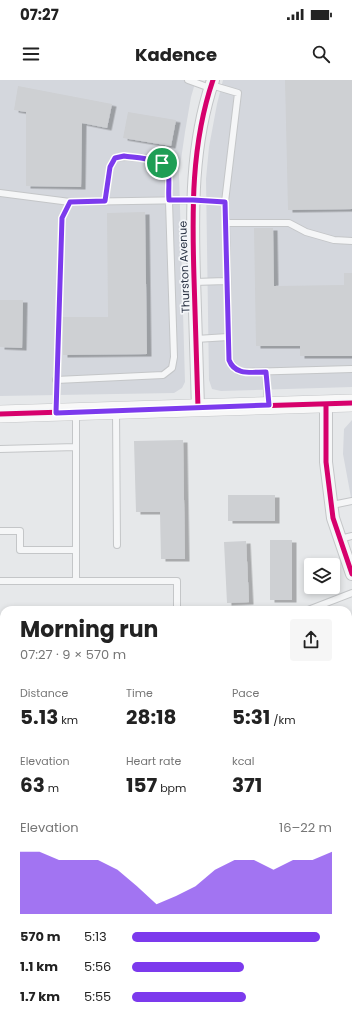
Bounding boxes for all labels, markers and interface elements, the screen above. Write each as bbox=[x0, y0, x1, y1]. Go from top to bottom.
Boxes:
text: 07:27 bbox=[20, 4, 59, 25]
text: Kadence bbox=[135, 42, 217, 67]
icon: menu bbox=[20, 43, 42, 65]
icon: search bbox=[310, 43, 332, 65]
pin bbox=[145, 146, 179, 180]
icon: arrive bbox=[151, 152, 173, 174]
street label: Thurston Avenue bbox=[174, 220, 194, 313]
map controls bbox=[304, 558, 340, 594]
button: layers bbox=[304, 558, 340, 594]
text: Morning run bbox=[20, 614, 158, 645]
button: share bbox=[290, 619, 332, 661]
text: 07:27 · 9 × 570 m bbox=[20, 645, 126, 664]
text: Distance bbox=[20, 685, 68, 701]
text: Time bbox=[126, 685, 153, 701]
text: Pace bbox=[232, 685, 259, 701]
text: 5.13 bbox=[20, 703, 58, 731]
text: 28:18 bbox=[126, 703, 177, 731]
text: 5:31 bbox=[232, 703, 270, 731]
text: km bbox=[58, 712, 78, 728]
text: /km bbox=[270, 712, 295, 728]
text: Elevation bbox=[20, 753, 70, 769]
text: Heart rate bbox=[126, 753, 181, 769]
text: kcal bbox=[232, 753, 254, 769]
text: 63 bbox=[20, 771, 45, 799]
text: 157 bbox=[126, 771, 157, 799]
text: 371 bbox=[232, 771, 262, 799]
text: m bbox=[45, 780, 59, 796]
text: bpm bbox=[157, 780, 186, 796]
text: Elevation bbox=[20, 818, 79, 837]
text: 16–22 m bbox=[279, 818, 332, 837]
text: 570 m bbox=[20, 927, 60, 946]
text: 5:13 bbox=[84, 927, 107, 946]
text: 1.1 km bbox=[20, 957, 58, 976]
text: 5:56 bbox=[84, 957, 111, 976]
text: 1.7 km bbox=[20, 987, 60, 1006]
text: 5:55 bbox=[84, 987, 111, 1006]

